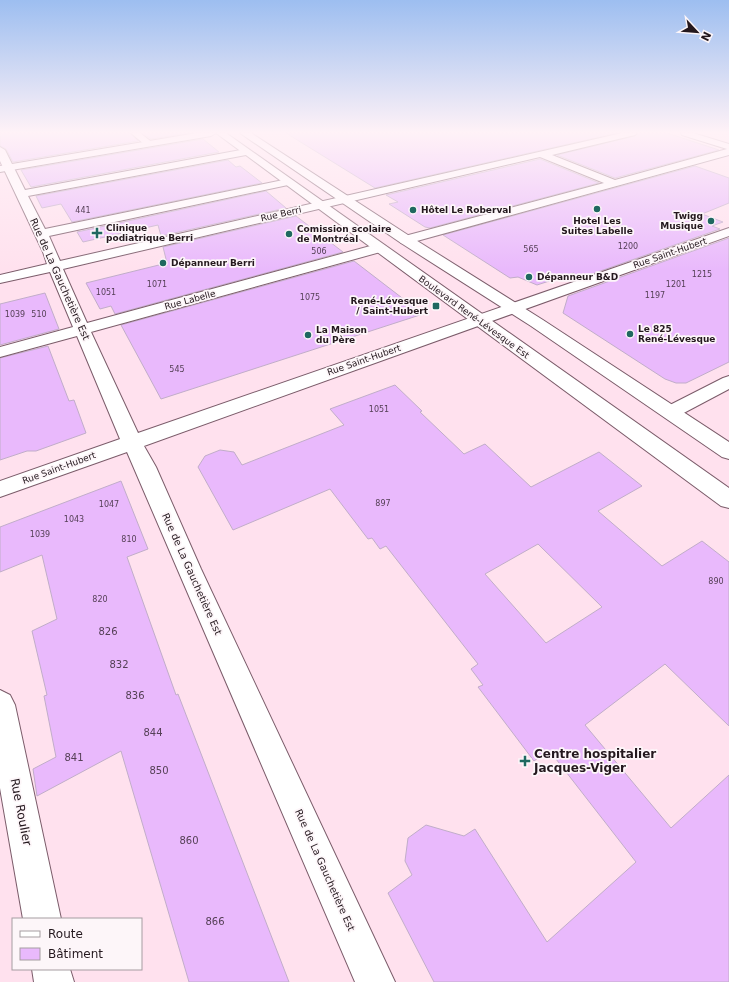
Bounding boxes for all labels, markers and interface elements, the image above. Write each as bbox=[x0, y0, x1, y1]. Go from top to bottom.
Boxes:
north arrow bbox=[677, 12, 717, 52]
text: N bbox=[698, 29, 713, 43]
street label: Rue Berri bbox=[260, 204, 302, 224]
marker: Hotel Les Suites Labelle bbox=[592, 204, 602, 214]
marker: Hôtel Le Roberval bbox=[408, 205, 418, 215]
place label: Hôtel Le Roberval bbox=[421, 205, 511, 215]
house number: 441 bbox=[75, 206, 91, 215]
place label: Twigg Musique bbox=[660, 211, 703, 231]
street label: Rue de La Gauchetière Est bbox=[28, 216, 92, 342]
place label: Hotel Les Suites Labelle bbox=[561, 216, 633, 236]
marker: Twigg Musique bbox=[706, 216, 716, 226]
place label: Clinique podiatrique Berri bbox=[106, 223, 193, 243]
place label: Comission scolaire de Montréal bbox=[297, 224, 391, 244]
marker: Clinique podiatrique Berri bbox=[91, 227, 103, 239]
marker: Comission scolaire de Montréal bbox=[284, 229, 294, 239]
street label: Rue Saint-Hubert bbox=[632, 236, 709, 270]
house number: 1200 bbox=[618, 242, 638, 251]
house number: 565 bbox=[523, 245, 539, 254]
house number: 506 bbox=[311, 247, 327, 256]
marker: Dépanneur Berri bbox=[158, 258, 168, 268]
place label: Dépanneur Berri bbox=[171, 258, 255, 268]
house number: 1215 bbox=[692, 270, 712, 279]
marker: Dépanneur B&D bbox=[524, 272, 534, 282]
place label: Dépanneur B&D bbox=[537, 272, 618, 282]
street label: Boulevard René-Lévesque Est bbox=[417, 274, 531, 361]
house number: 1071 bbox=[147, 280, 167, 289]
house number: 1201 bbox=[666, 280, 686, 289]
house number: 1051 bbox=[96, 288, 116, 297]
street label: Rue Labelle bbox=[163, 288, 217, 312]
house number: 1197 bbox=[645, 291, 665, 300]
house number: 1075 bbox=[300, 293, 320, 302]
place label: René-Lévesque / Saint-Hubert bbox=[351, 296, 429, 316]
marker: René-Lévesque / Saint-Hubert bbox=[431, 301, 441, 311]
house number: 1039 bbox=[5, 310, 25, 319]
house number: 510 bbox=[31, 310, 47, 319]
place label: Le 825 René-Lévesque bbox=[638, 324, 715, 344]
place label: La Maison du Père bbox=[316, 325, 367, 345]
marker: Le 825 René-Lévesque bbox=[625, 329, 635, 339]
marker: La Maison du Père bbox=[303, 330, 313, 340]
street label: Rue Saint-Hubert bbox=[326, 343, 403, 377]
house number: 545 bbox=[169, 365, 185, 374]
house number: 1051 bbox=[369, 405, 389, 414]
street label: Rue Saint-Hubert bbox=[21, 450, 97, 486]
house number: 897 bbox=[375, 499, 391, 508]
house number: 1047 bbox=[99, 500, 119, 509]
street label: Rue de La Gauchetière Est bbox=[160, 511, 224, 637]
house number: 1043 bbox=[64, 515, 84, 524]
house number: 1039 bbox=[30, 530, 50, 539]
house number: 810 bbox=[121, 535, 137, 544]
house number: 890 bbox=[708, 577, 724, 586]
house number: 820 bbox=[92, 595, 108, 604]
house number: 826 bbox=[98, 626, 118, 637]
house number: 832 bbox=[109, 659, 129, 670]
house number: 836 bbox=[125, 690, 145, 701]
house number: 844 bbox=[143, 727, 163, 738]
place label: Centre hospitalier Jacques-Viger bbox=[533, 747, 656, 775]
house number: 841 bbox=[64, 752, 84, 763]
marker: Centre hospitalier Jacques-Viger bbox=[519, 755, 531, 767]
house number: 850 bbox=[149, 765, 169, 776]
street label: Rue Roulier bbox=[8, 777, 34, 847]
street label: Rue de La Gauchetière Est bbox=[293, 807, 357, 933]
house number: 860 bbox=[179, 835, 199, 846]
house number: 866 bbox=[205, 916, 225, 927]
legend bbox=[12, 918, 142, 970]
text: Route bbox=[48, 927, 83, 941]
text: Bâtiment bbox=[48, 947, 103, 961]

